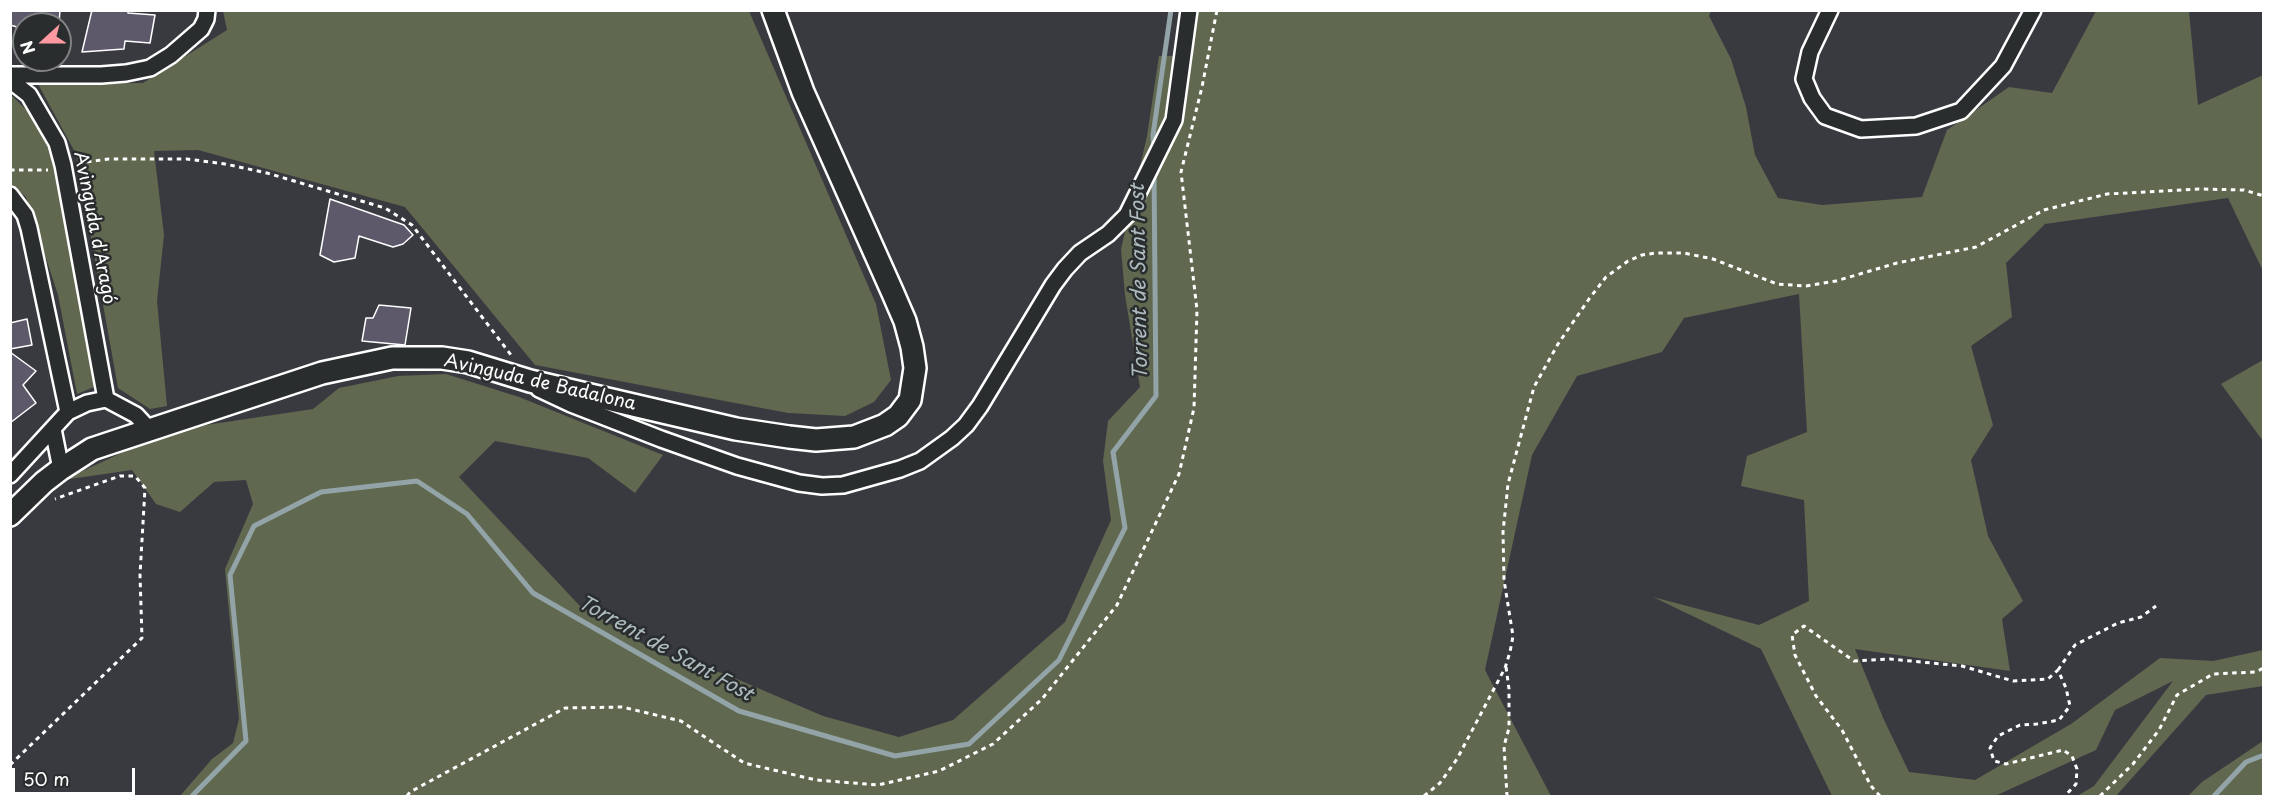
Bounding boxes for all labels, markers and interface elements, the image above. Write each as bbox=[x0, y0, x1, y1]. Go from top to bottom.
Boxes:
north arrow bbox=[12, 12, 72, 72]
text: N bbox=[14, 38, 41, 58]
street label: Avinguda d'Aragó bbox=[69, 150, 119, 306]
water label: Torrent de Sant Fost bbox=[1126, 184, 1154, 380]
street label: Avinguda de Badalona bbox=[442, 350, 638, 416]
water label: Torrent de Sant Fost bbox=[574, 591, 756, 707]
scale bar bbox=[15, 756, 138, 794]
text: 50 m bbox=[23, 765, 70, 792]

